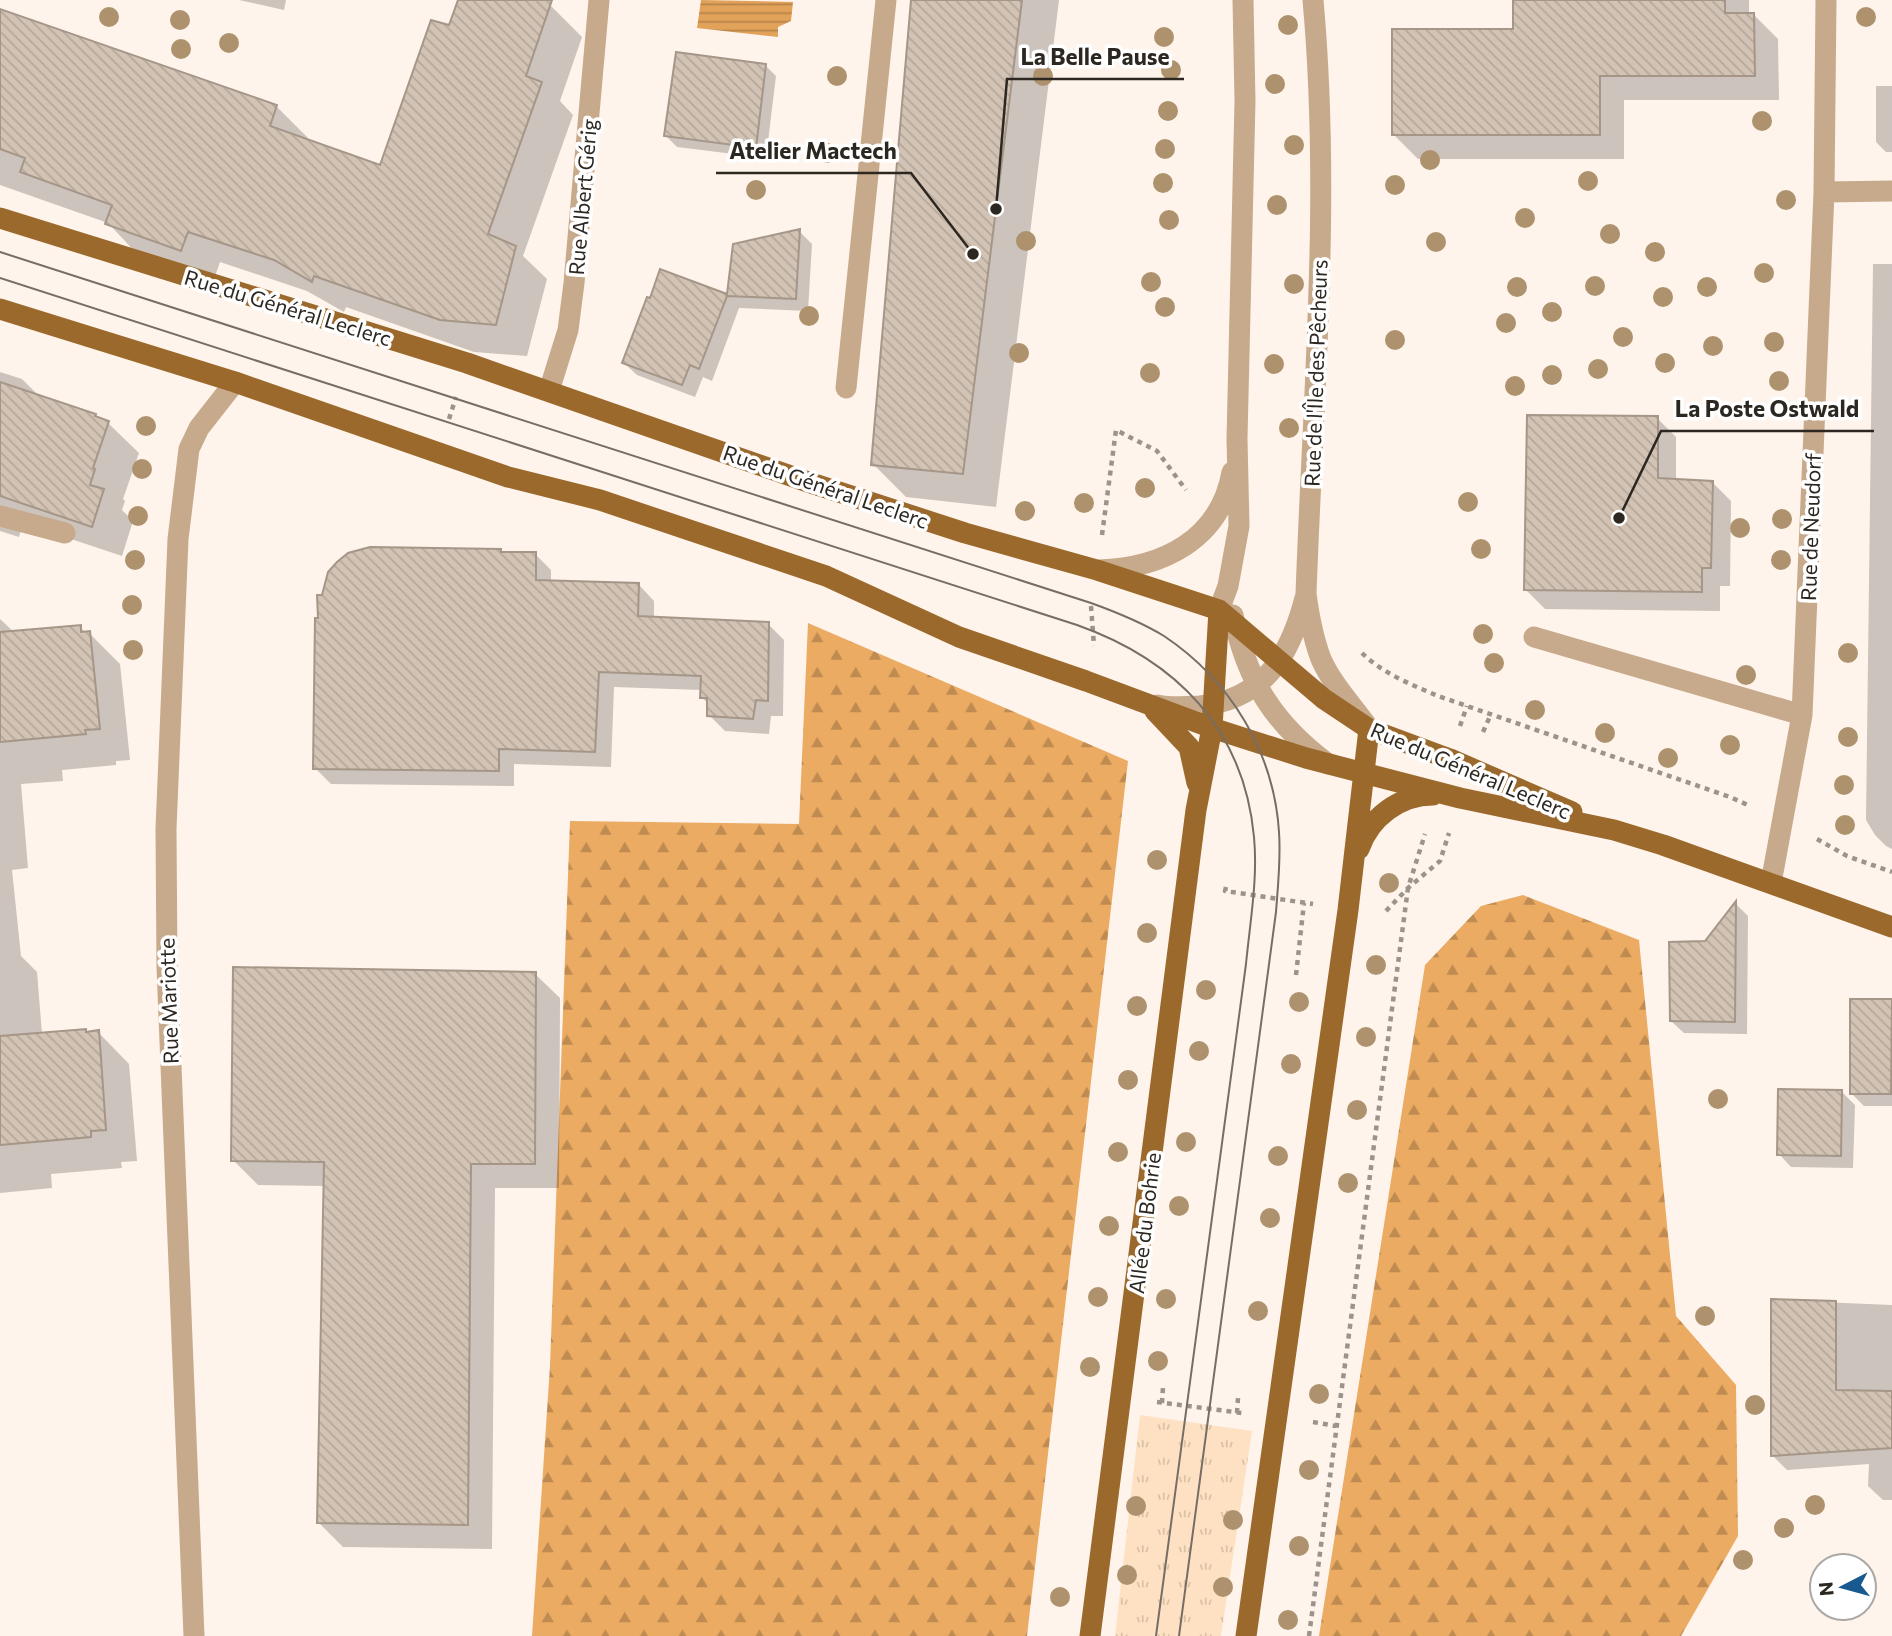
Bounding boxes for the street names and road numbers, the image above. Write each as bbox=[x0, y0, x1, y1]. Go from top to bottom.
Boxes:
street label: Rue Albert Gérig bbox=[563, 118, 601, 276]
street label: Rue de l'Île des Pêcheurs bbox=[1299, 259, 1331, 487]
street label: Rue du Général Leclerc bbox=[182, 264, 394, 350]
street label: Rue du Général Leclerc bbox=[720, 439, 932, 533]
street label: Rue de Neudorf bbox=[1795, 452, 1825, 601]
street label: Rue du Général Leclerc bbox=[1367, 716, 1575, 824]
street label: Rue Mariotte bbox=[153, 938, 183, 1064]
street label: Allée du Bohrie bbox=[1123, 1151, 1165, 1295]

